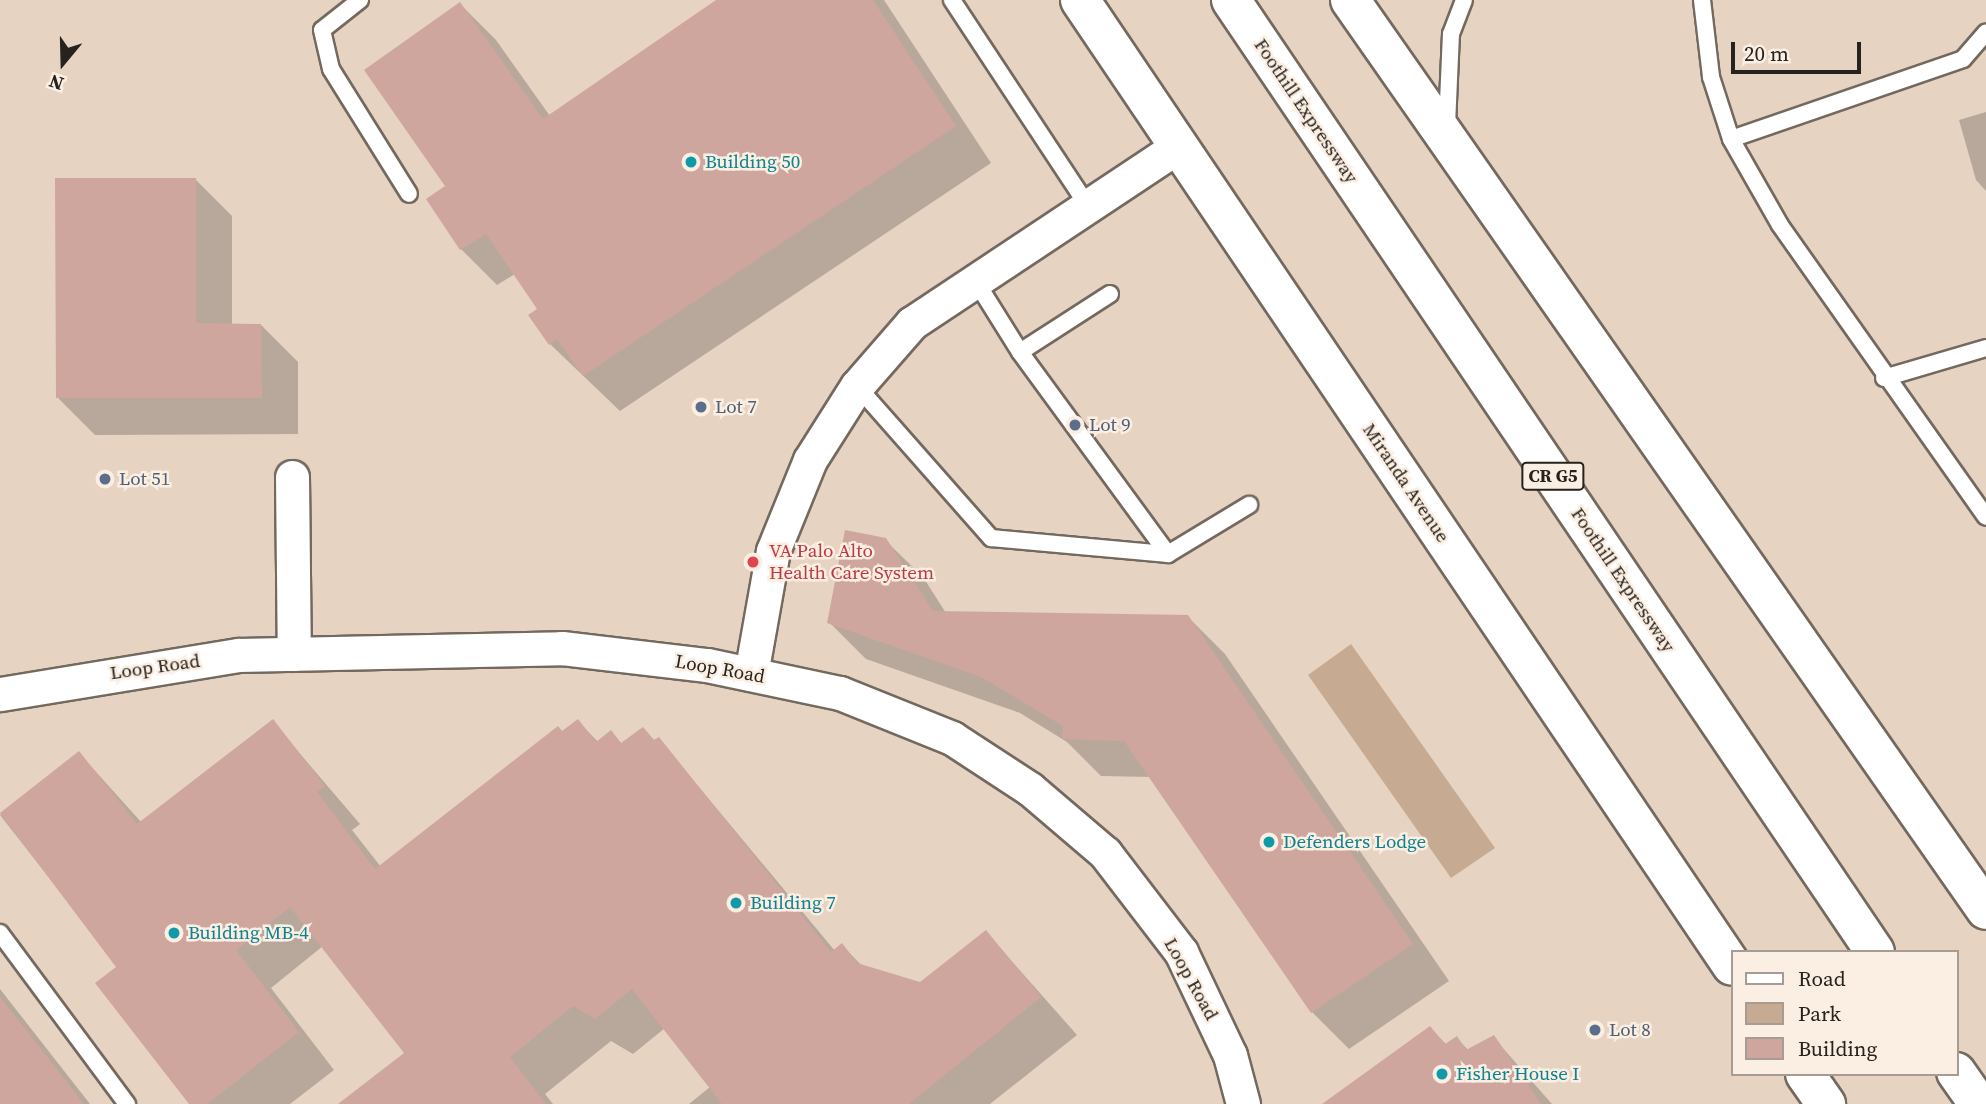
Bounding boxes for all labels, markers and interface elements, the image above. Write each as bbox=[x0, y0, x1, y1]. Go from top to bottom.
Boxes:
north arrow bbox=[28, 28, 98, 98]
scale bar bbox=[1734, 28, 1864, 72]
street label: Foothill Expressway bbox=[1249, 34, 1363, 188]
text: 20 m bbox=[1744, 39, 1789, 68]
text: N bbox=[45, 68, 67, 97]
place label: Building 50 bbox=[705, 151, 800, 173]
marker: Building 50 bbox=[683, 154, 699, 170]
place label: Lot 7 bbox=[715, 396, 757, 418]
marker: Lot 7 bbox=[693, 399, 709, 415]
place label: Lot 9 bbox=[1089, 414, 1131, 436]
marker: Lot 9 bbox=[1067, 417, 1083, 433]
street label: Miranda Avenue bbox=[1358, 419, 1454, 547]
road number: CR G5 bbox=[1520, 462, 1586, 490]
place label: Lot 51 bbox=[119, 468, 170, 490]
marker: Lot 51 bbox=[97, 471, 113, 487]
street label: Foothill Expressway bbox=[1566, 503, 1680, 657]
place label: VA Palo Alto Health Care System bbox=[769, 540, 934, 584]
marker: VA Palo Alto Health Care System bbox=[743, 552, 763, 572]
street label: Loop Road bbox=[109, 649, 201, 685]
street label: Loop Road bbox=[673, 650, 767, 688]
place label: Defenders Lodge bbox=[1283, 831, 1426, 853]
marker: Defenders Lodge bbox=[1261, 834, 1277, 850]
place label: Building 7 bbox=[750, 892, 836, 914]
marker: Building 7 bbox=[728, 895, 744, 911]
place label: Building MB-4 bbox=[188, 922, 309, 944]
marker: Building MB-4 bbox=[166, 925, 182, 941]
street label: Loop Road bbox=[1159, 934, 1223, 1024]
legend bbox=[1730, 950, 1958, 1076]
text: Road bbox=[1798, 964, 1846, 993]
text: Park bbox=[1798, 999, 1841, 1028]
place label: Lot 8 bbox=[1609, 1019, 1651, 1041]
marker: Lot 8 bbox=[1587, 1022, 1603, 1038]
text: Building bbox=[1798, 1034, 1877, 1063]
place label: Fisher House I bbox=[1456, 1063, 1579, 1085]
marker: Fisher House I bbox=[1434, 1066, 1450, 1082]

